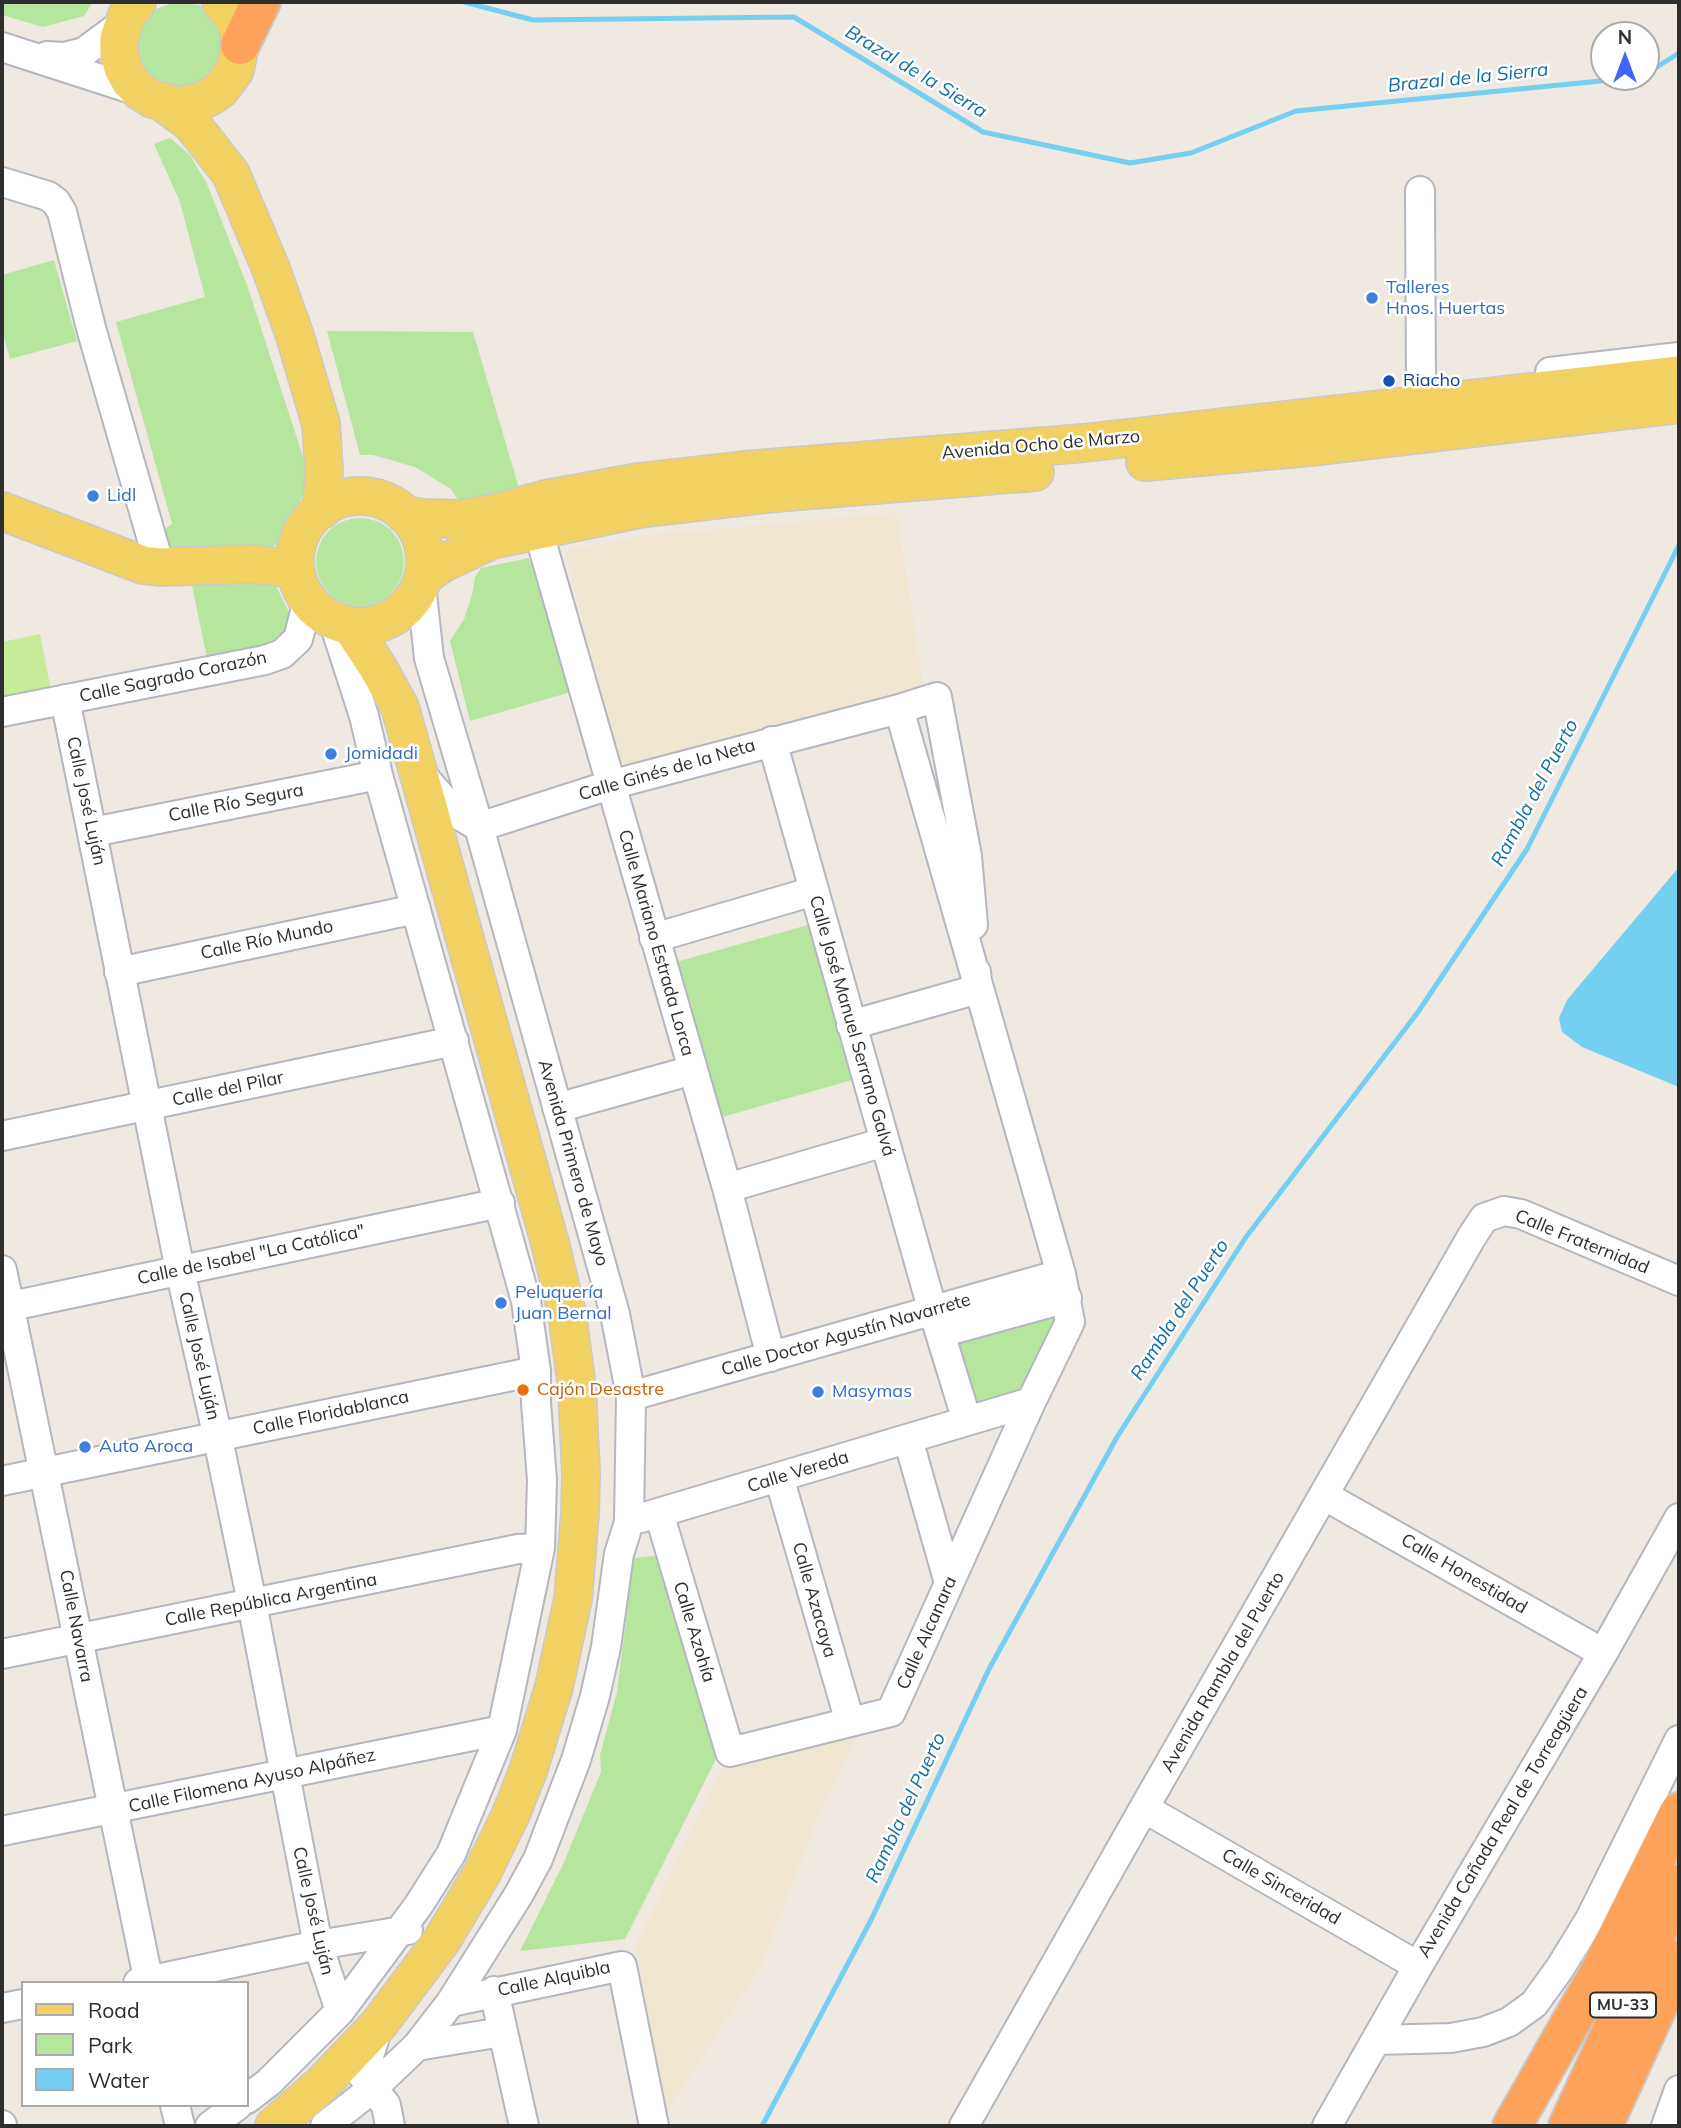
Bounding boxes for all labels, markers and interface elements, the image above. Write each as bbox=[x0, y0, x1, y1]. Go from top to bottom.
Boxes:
water label: Brazal de la Sierra bbox=[841, 21, 991, 123]
north arrow bbox=[1590, 21, 1660, 91]
text: N bbox=[1618, 25, 1632, 49]
water label: Brazal de la Sierra bbox=[1387, 58, 1549, 98]
place label: Talleres Hnos. Huertas bbox=[1386, 277, 1505, 320]
marker: Talleres Hnos. Huertas bbox=[1364, 290, 1380, 306]
place label: Riacho bbox=[1403, 370, 1460, 392]
marker: Riacho bbox=[1381, 373, 1397, 389]
street label: Avenida Ocho de Marzo bbox=[941, 426, 1141, 464]
place label: Lidl bbox=[107, 485, 136, 507]
marker: Lidl bbox=[85, 488, 101, 504]
street label: Calle Sagrado Corazón bbox=[77, 647, 269, 707]
water label: Rambla del Puerto bbox=[1487, 716, 1583, 870]
street label: Calle Ginés de la Neta bbox=[576, 734, 758, 806]
street label: Calle José Luján bbox=[62, 735, 110, 867]
place label: Jomidadi bbox=[345, 743, 418, 765]
marker: Jomidadi bbox=[323, 746, 339, 762]
street label: Calle Río Segura bbox=[167, 779, 305, 827]
street label: Calle Mariano Estrada Lorca bbox=[613, 827, 699, 1059]
street label: Calle José Manuel Serrano Galvá bbox=[804, 893, 900, 1159]
street label: Calle Río Mundo bbox=[199, 915, 335, 965]
street label: Avenida Primero de Mayo bbox=[533, 1057, 613, 1269]
street label: Calle del Pilar bbox=[170, 1067, 286, 1111]
street label: Calle Fraternidad bbox=[1512, 1205, 1652, 1279]
street label: Calle de Isabel "La Católica" bbox=[135, 1220, 367, 1290]
water label: Rambla del Puerto bbox=[1126, 1235, 1234, 1385]
place label: Peluquería Juan Bernal bbox=[515, 1282, 612, 1324]
street label: Calle Doctor Agustín Navarrete bbox=[719, 1289, 973, 1381]
street label: Calle José Luján bbox=[174, 1290, 224, 1422]
marker: Peluquería Juan Bernal bbox=[493, 1295, 509, 1311]
place label: Cajón Desastre bbox=[537, 1379, 664, 1401]
place label: Masymas bbox=[832, 1381, 912, 1403]
marker: Cajón Desastre bbox=[515, 1382, 531, 1398]
marker: Masymas bbox=[810, 1384, 826, 1400]
street label: Calle Floridablanca bbox=[251, 1386, 411, 1440]
place label: Auto Aroca bbox=[99, 1436, 193, 1458]
marker: Auto Aroca bbox=[77, 1439, 93, 1455]
street label: Calle Vereda bbox=[745, 1446, 851, 1498]
street label: Calle Honestidad bbox=[1397, 1529, 1531, 1619]
street label: Calle Azacaya bbox=[787, 1540, 841, 1660]
street label: Calle Navarra bbox=[55, 1568, 97, 1684]
street label: Avenida Rambla del Puerto bbox=[1157, 1568, 1289, 1776]
street label: Calle República Argentina bbox=[163, 1569, 379, 1631]
street label: Calle Alcanara bbox=[892, 1573, 962, 1693]
street label: Calle Azohía bbox=[668, 1579, 720, 1685]
street label: Avenida Cañada Real de Torreagüera bbox=[1413, 1683, 1593, 1961]
water label: Rambla del Puerto bbox=[861, 1729, 951, 1887]
street label: Calle Filomena Ayuso Alpáñez bbox=[127, 1744, 377, 1818]
street label: Calle Sinceridad bbox=[1218, 1844, 1344, 1930]
street label: Calle José Luján bbox=[288, 1845, 338, 1977]
street label: Calle Alquibla bbox=[496, 1957, 612, 2001]
legend bbox=[21, 1981, 248, 2107]
road number: MU-33 bbox=[1590, 1993, 1656, 2018]
text: Road bbox=[88, 1997, 139, 2023]
text: Park bbox=[88, 2032, 132, 2058]
text: Water bbox=[88, 2067, 149, 2093]

